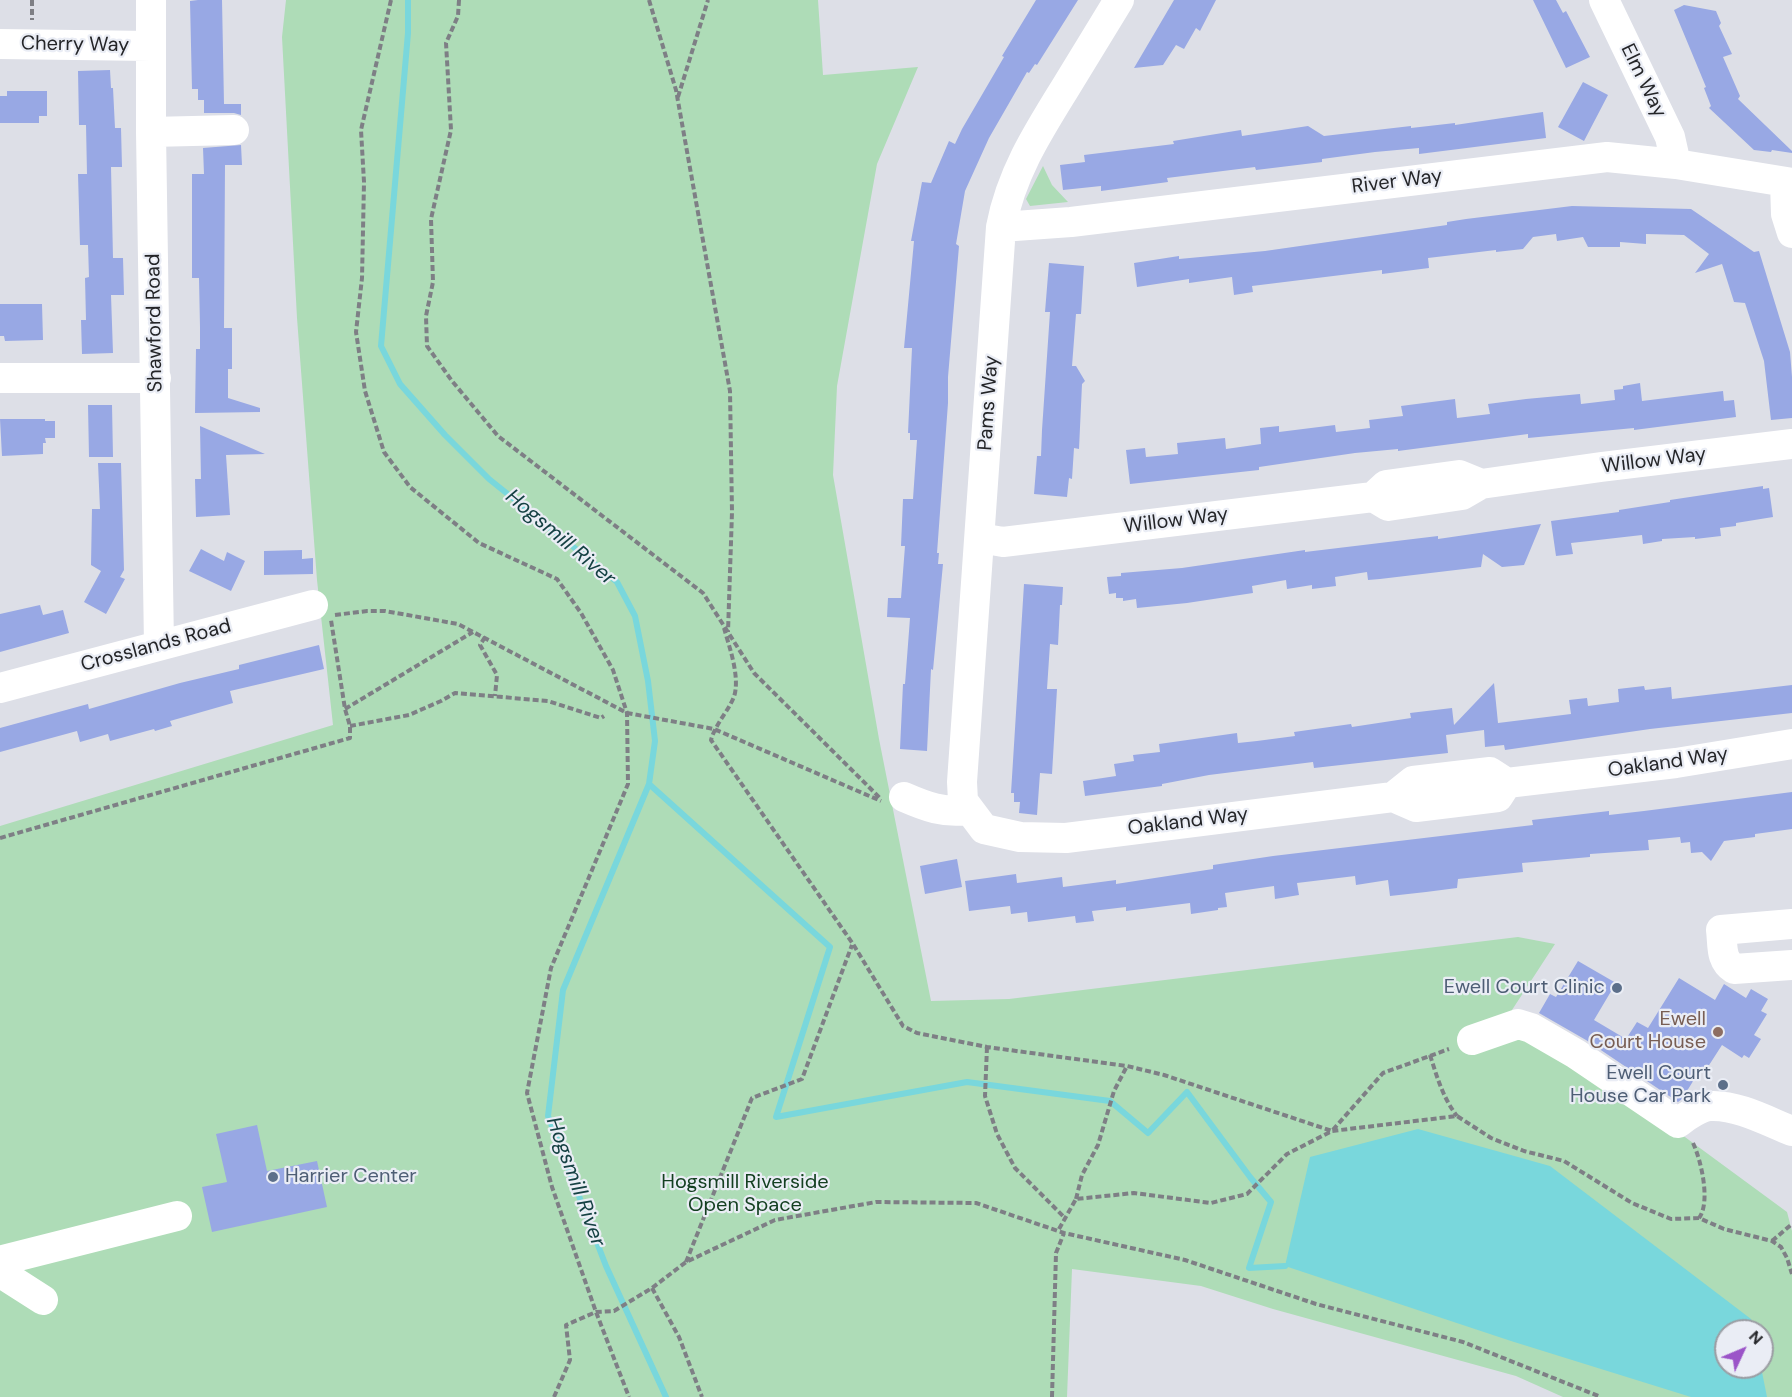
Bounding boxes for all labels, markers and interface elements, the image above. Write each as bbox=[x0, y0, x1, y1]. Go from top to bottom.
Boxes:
street label: Cherry Way bbox=[21, 32, 129, 58]
street label: Elm Way bbox=[1615, 40, 1671, 122]
street label: River Way bbox=[1350, 165, 1444, 199]
street label: Shawford Road bbox=[142, 253, 168, 393]
street label: Pams Way bbox=[974, 355, 1004, 451]
street label: Willow Way bbox=[1600, 443, 1708, 479]
water label: Hogsmill River bbox=[500, 485, 620, 591]
street label: Willow Way bbox=[1122, 503, 1230, 539]
street label: Crosslands Road bbox=[78, 614, 234, 678]
street label: Oakland Way bbox=[1606, 743, 1730, 783]
street label: Oakland Way bbox=[1126, 803, 1250, 841]
place label: Ewell Court Clinic bbox=[1444, 976, 1605, 1000]
marker: Ewell Court Clinic bbox=[1610, 981, 1624, 995]
place label: Ewell Court House bbox=[1589, 1008, 1706, 1055]
marker: Ewell Court House bbox=[1711, 1025, 1725, 1039]
place label: Ewell Court House Car Park bbox=[1570, 1062, 1711, 1109]
marker: Ewell Court House Car Park bbox=[1716, 1078, 1730, 1092]
water label: Hogsmill River bbox=[540, 1114, 610, 1250]
place label: Harrier Center bbox=[285, 1165, 417, 1189]
marker: Harrier Center bbox=[266, 1170, 280, 1184]
park label: Hogsmill Riverside Open Space bbox=[661, 1171, 829, 1218]
north arrow bbox=[1714, 1319, 1774, 1379]
text: N bbox=[1744, 1326, 1767, 1349]

